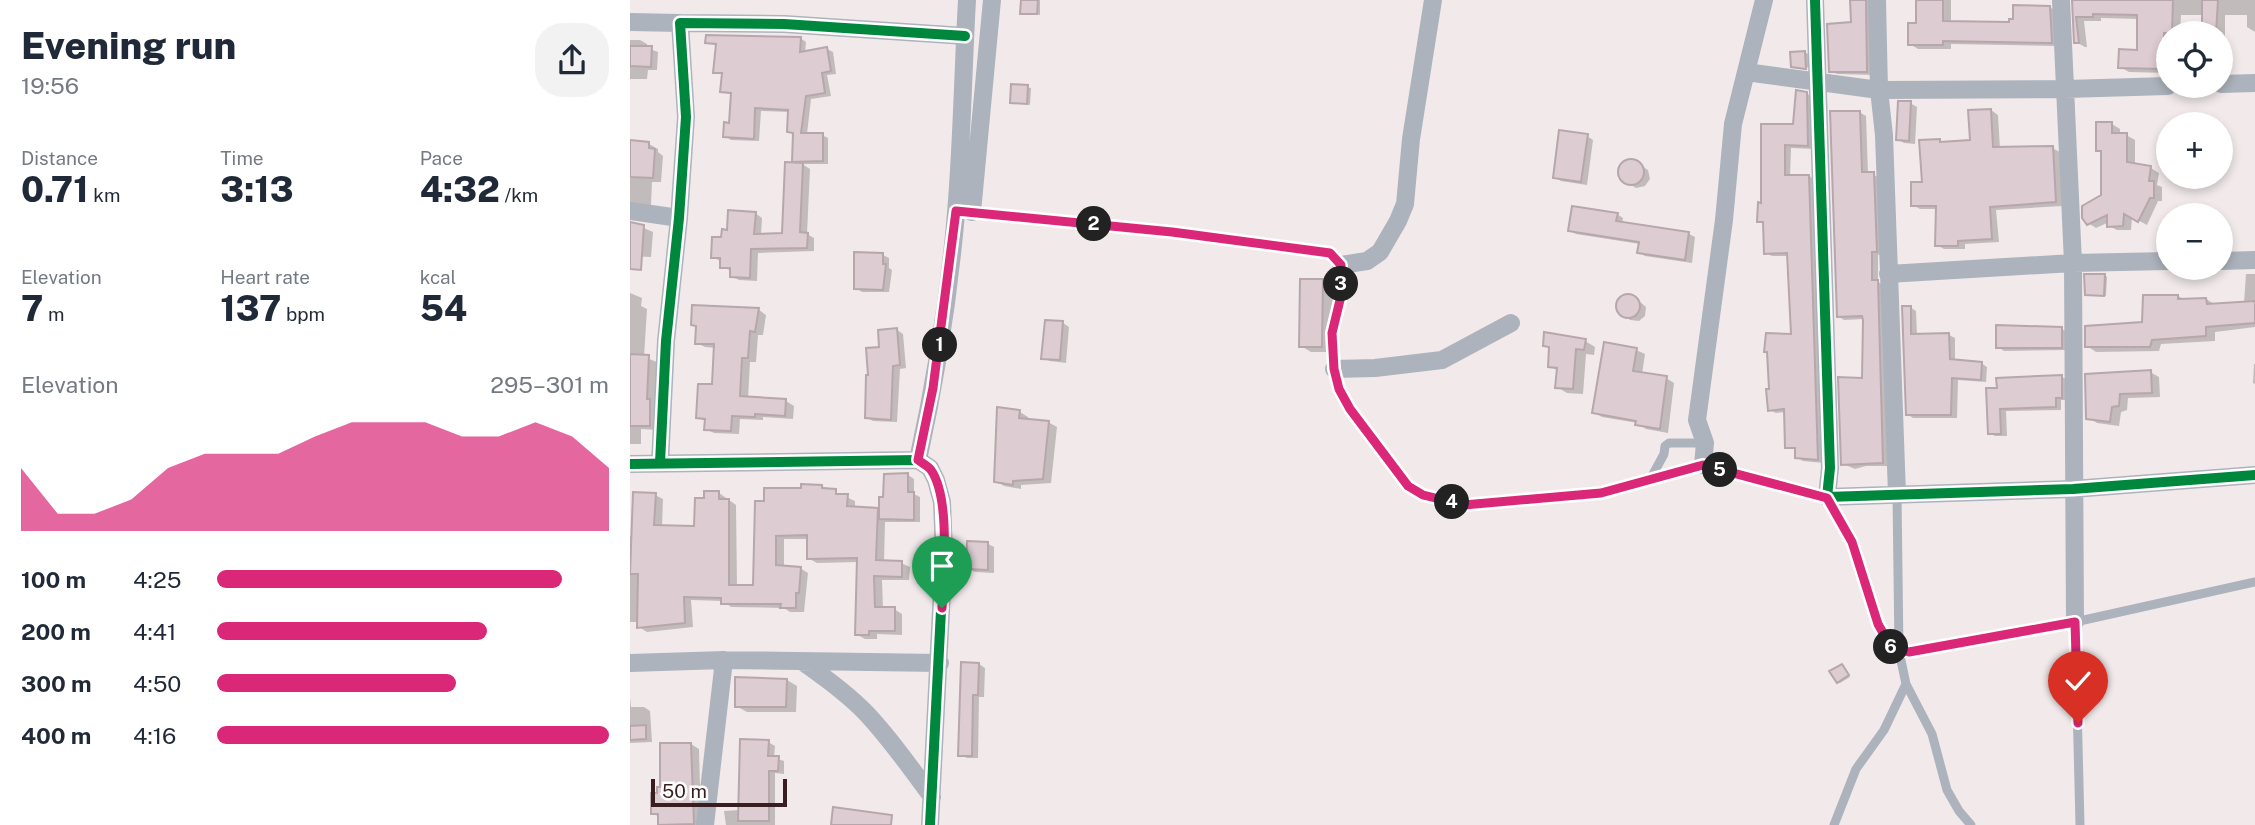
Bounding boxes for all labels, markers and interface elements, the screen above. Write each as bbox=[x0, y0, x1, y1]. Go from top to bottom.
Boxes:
map controls bbox=[2156, 21, 2233, 280]
button: locate bbox=[2156, 21, 2233, 98]
text: Evening run bbox=[21, 23, 236, 68]
button: share bbox=[535, 23, 609, 97]
text: 19:56 bbox=[21, 72, 79, 99]
button: + bbox=[2156, 112, 2233, 189]
text: Distance bbox=[21, 147, 98, 169]
text: Time bbox=[220, 147, 264, 169]
text: Pace bbox=[420, 147, 463, 169]
text: 0.71 bbox=[21, 169, 89, 210]
text: 3:13 bbox=[220, 169, 293, 210]
text: 4:32 bbox=[420, 169, 500, 210]
text: km bbox=[89, 184, 120, 206]
text: /km bbox=[500, 184, 538, 206]
button: − bbox=[2156, 203, 2233, 280]
pin: 2 bbox=[1077, 206, 1112, 242]
text: 2 bbox=[1087, 212, 1100, 234]
text: Elevation bbox=[21, 266, 102, 288]
text: Heart rate bbox=[220, 266, 310, 288]
text: kcal bbox=[420, 266, 456, 288]
pin: 3 bbox=[1324, 266, 1358, 302]
text: 3 bbox=[1334, 272, 1347, 294]
text: 7 bbox=[21, 288, 43, 329]
text: 137 bbox=[220, 288, 281, 329]
text: 54 bbox=[420, 288, 467, 329]
text: m bbox=[43, 303, 64, 325]
text: bpm bbox=[281, 303, 325, 325]
pin: 1 bbox=[922, 328, 958, 362]
text: 1 bbox=[935, 333, 944, 355]
text: Elevation bbox=[21, 371, 119, 398]
text: 295–301 m bbox=[490, 371, 609, 398]
pin: 5 bbox=[1702, 452, 1738, 488]
text: 5 bbox=[1713, 458, 1726, 480]
pin: 4 bbox=[1434, 484, 1470, 520]
text: 4 bbox=[1445, 490, 1458, 512]
pin bbox=[912, 536, 972, 608]
icon: arrive bbox=[923, 547, 961, 585]
text: 100 m bbox=[21, 566, 86, 593]
text: 4:25 bbox=[133, 566, 182, 593]
text: 200 m bbox=[21, 618, 91, 645]
text: 4:41 bbox=[133, 618, 176, 645]
pin: 6 bbox=[1874, 630, 1908, 664]
text: 6 bbox=[1884, 635, 1897, 657]
pin bbox=[2048, 651, 2108, 723]
icon: check bbox=[2059, 662, 2097, 700]
text: 300 m bbox=[21, 670, 92, 697]
text: 4:50 bbox=[133, 670, 181, 697]
text: 400 m bbox=[21, 722, 91, 749]
text: 4:16 bbox=[133, 722, 176, 749]
scale bar bbox=[651, 776, 788, 808]
text: 50 m bbox=[662, 780, 707, 802]

